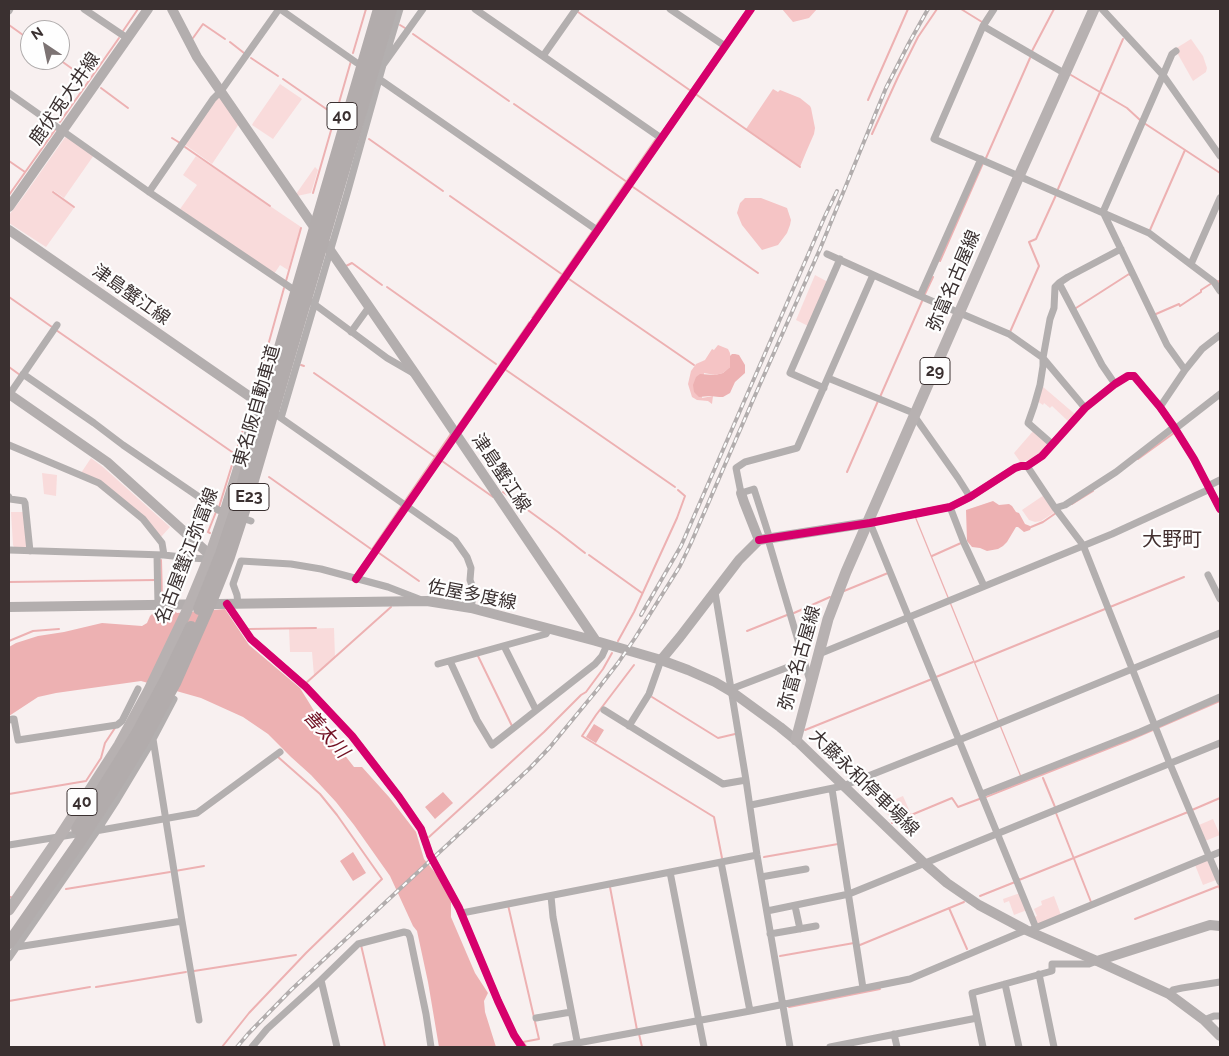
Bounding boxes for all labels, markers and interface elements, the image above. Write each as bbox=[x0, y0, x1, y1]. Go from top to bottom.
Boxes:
north arrow bbox=[20, 20, 70, 70]
text: N bbox=[28, 24, 46, 43]
street label: 鹿伏兎大井線 bbox=[25, 49, 105, 149]
road number: 40 bbox=[327, 102, 357, 130]
street label: 弥富名古屋線 bbox=[923, 227, 985, 335]
street label: 津島蟹江線 bbox=[88, 260, 174, 330]
street label: 東名阪自動車道 bbox=[229, 342, 285, 470]
road number: 29 bbox=[920, 358, 950, 384]
street label: 津島蟹江線 bbox=[467, 430, 535, 516]
road number: E23 bbox=[229, 484, 269, 511]
street label: 名古屋蟹江弥富線 bbox=[151, 485, 223, 627]
district label: 大野町 bbox=[1142, 528, 1202, 552]
street label: 佐屋多度線 bbox=[426, 576, 518, 614]
street label: 弥富名古屋線 bbox=[775, 603, 825, 713]
water label: 善太川 bbox=[298, 705, 354, 763]
street label: 大藤永和停車場線 bbox=[805, 725, 923, 841]
road number: 40 bbox=[67, 789, 97, 816]

